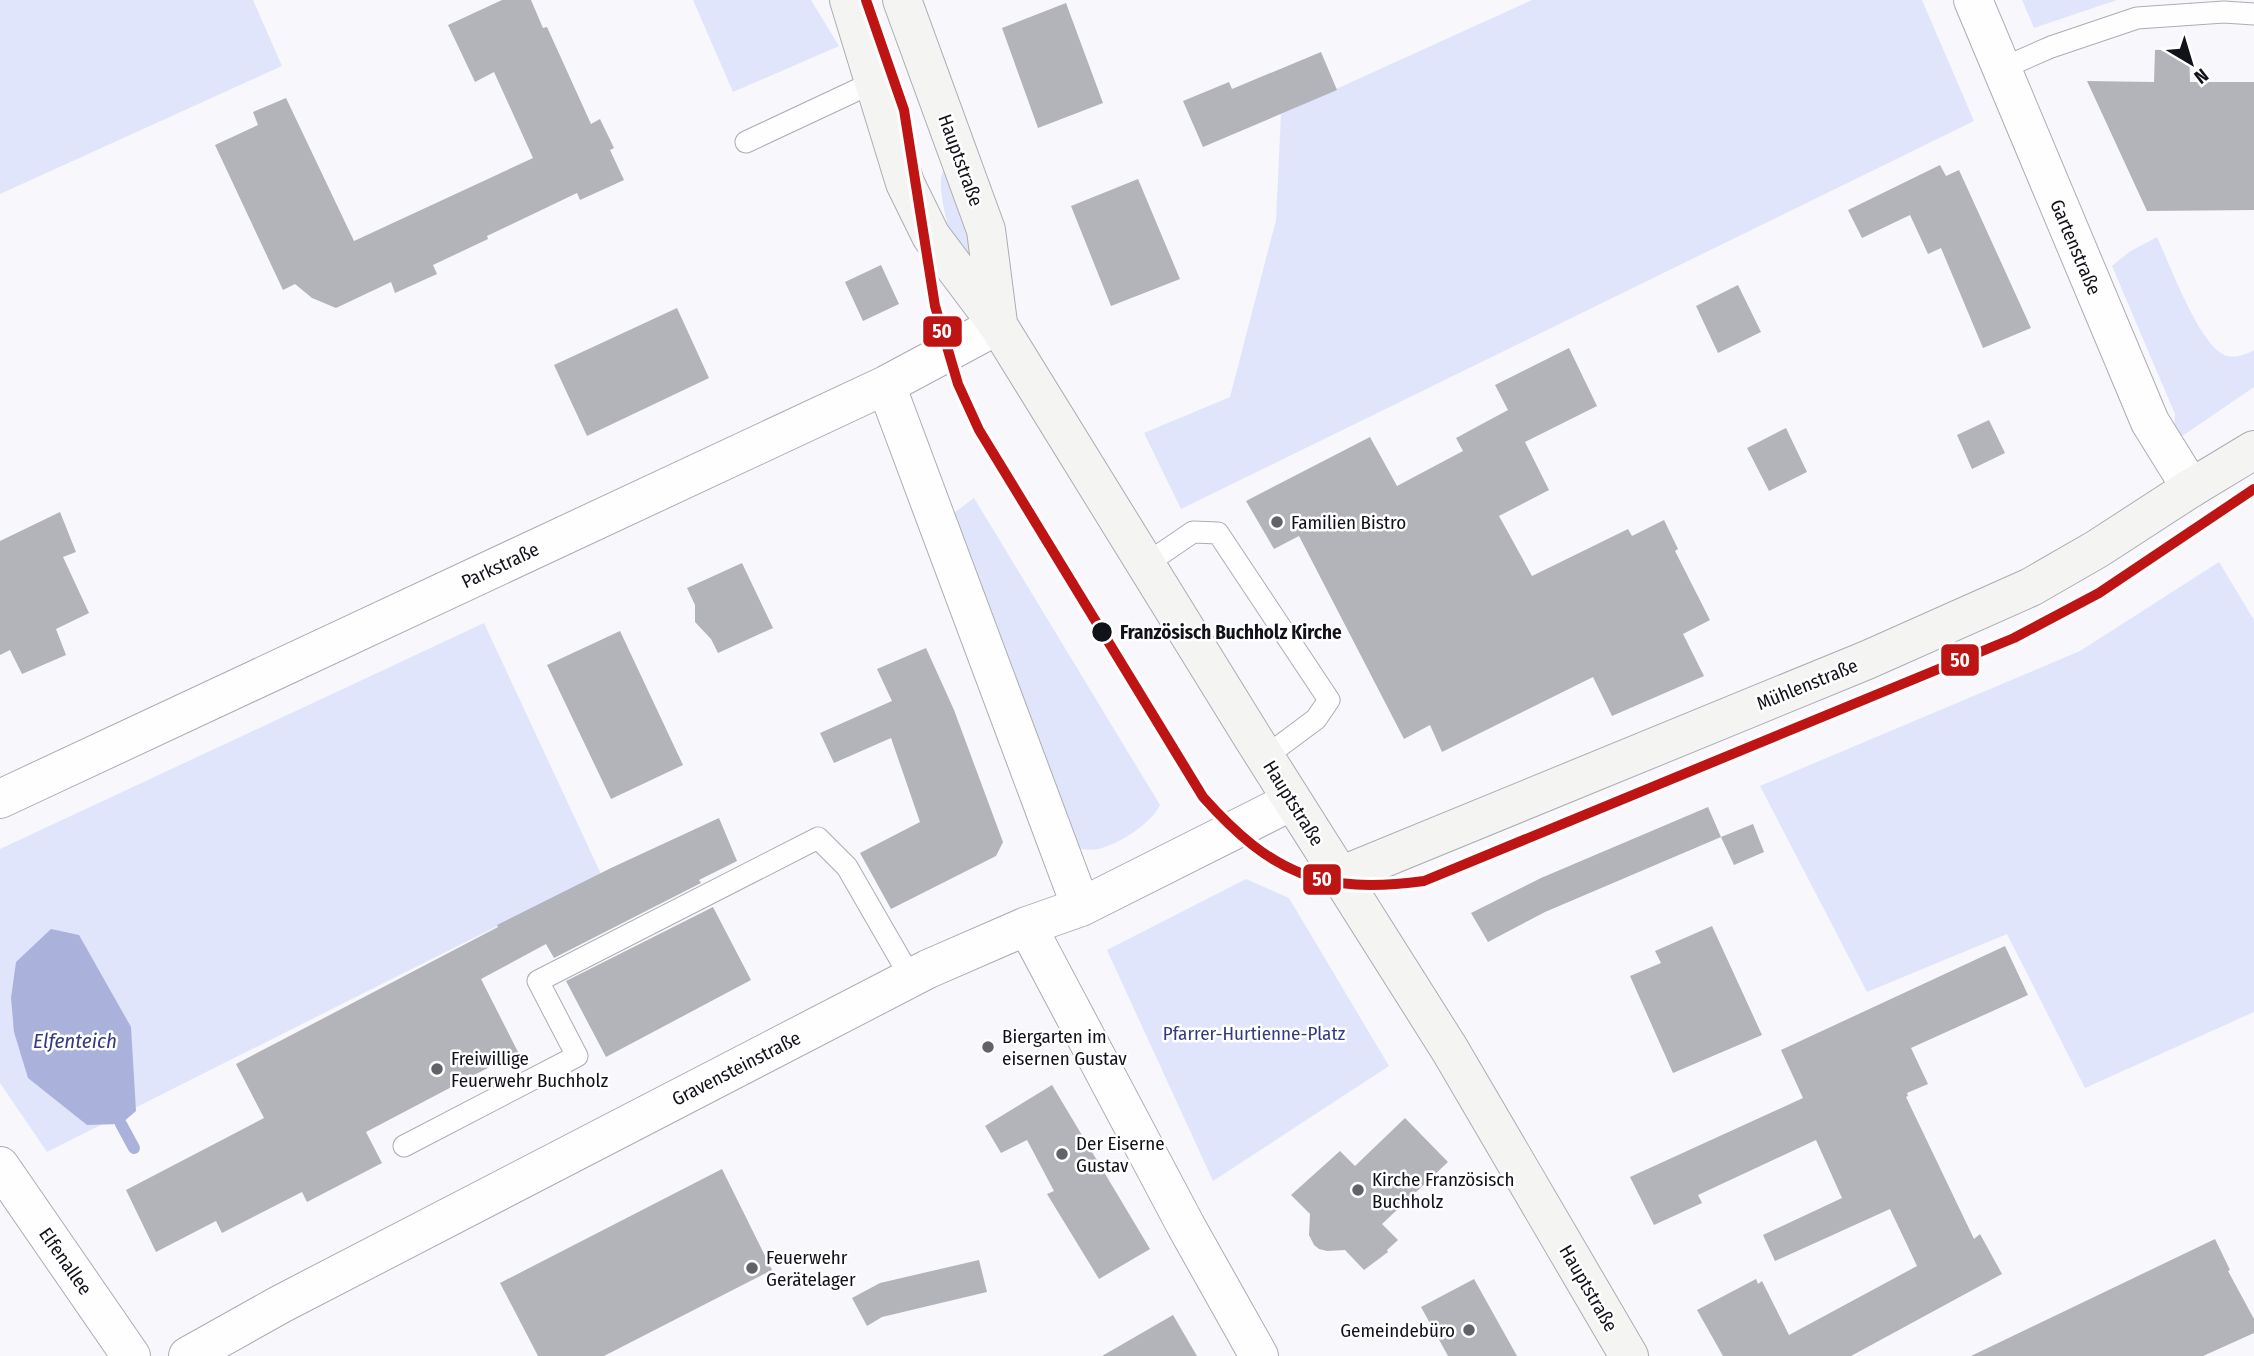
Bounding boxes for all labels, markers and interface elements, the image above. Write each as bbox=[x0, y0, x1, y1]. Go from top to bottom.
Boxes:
north arrow bbox=[2156, 28, 2226, 98]
text: N bbox=[2190, 63, 2213, 89]
street label: Hauptstraße bbox=[933, 111, 988, 209]
street label: Gartenstraße bbox=[2045, 196, 2106, 298]
line badge: 50 bbox=[922, 315, 963, 348]
text: 50 bbox=[932, 320, 952, 343]
place label: Familien Bistro bbox=[1291, 511, 1406, 534]
marker: Familien Bistro bbox=[1269, 514, 1285, 530]
street label: Parkstraße bbox=[458, 538, 543, 593]
marker: Französisch Buchholz Kirche bbox=[1090, 620, 1114, 644]
place label: Französisch Buchholz Kirche bbox=[1120, 621, 1342, 644]
line badge: 50 bbox=[1940, 643, 1980, 677]
text: 50 bbox=[1950, 649, 1970, 672]
street label: Mühlenstraße bbox=[1753, 654, 1861, 715]
street label: Hauptstraße bbox=[1258, 756, 1329, 850]
line badge: 50 bbox=[1302, 863, 1342, 896]
text: 50 bbox=[1312, 868, 1332, 891]
park label: Pfarrer-Hurtienne-Platz bbox=[1163, 1022, 1346, 1045]
place label: Biergarten im eisernen Gustav bbox=[1002, 1025, 1127, 1070]
street label: Gravensteinstraße bbox=[668, 1026, 804, 1111]
water label: Elfenteich bbox=[33, 1028, 117, 1054]
marker: Biergarten im eisernen Gustav bbox=[980, 1039, 996, 1055]
place label: Freiwillige Feuerwehr Buchholz bbox=[451, 1047, 609, 1092]
marker: Freiwillige Feuerwehr Buchholz bbox=[429, 1061, 445, 1077]
place label: Der Eiserne Gustav bbox=[1076, 1132, 1165, 1177]
marker: Der Eiserne Gustav bbox=[1054, 1146, 1070, 1162]
place label: Kirche Französisch Buchholz bbox=[1372, 1168, 1514, 1213]
marker: Kirche Französisch Buchholz bbox=[1350, 1182, 1366, 1198]
street label: Elfenallee bbox=[34, 1223, 97, 1299]
street label: Hauptstraße bbox=[1555, 1241, 1623, 1336]
place label: Feuerwehr Gerätelager bbox=[766, 1246, 856, 1291]
marker: Feuerwehr Gerätelager bbox=[744, 1260, 760, 1276]
place label: Gemeindebüro bbox=[1340, 1319, 1455, 1342]
marker: Gemeindebüro bbox=[1461, 1322, 1477, 1338]

